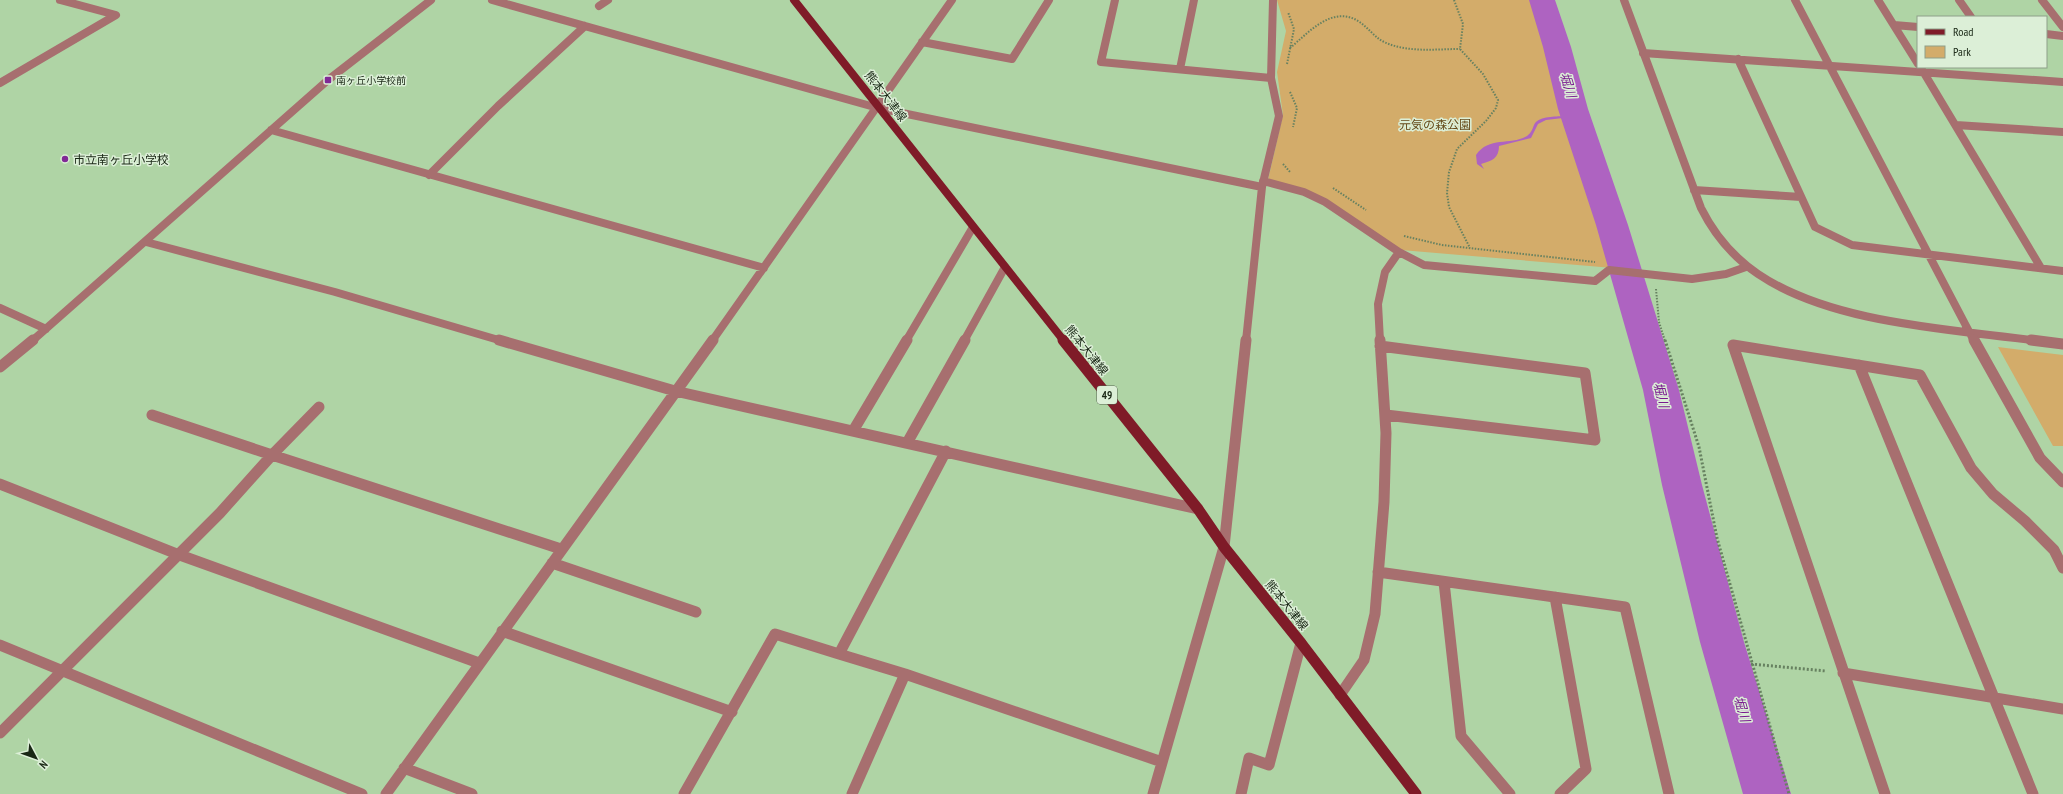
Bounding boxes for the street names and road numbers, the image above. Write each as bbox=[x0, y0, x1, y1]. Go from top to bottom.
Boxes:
street label: 熊本大津線 bbox=[862, 68, 910, 124]
street label: 熊本大津線 bbox=[1062, 322, 1112, 378]
road number: 49 bbox=[1097, 386, 1117, 404]
street label: 熊本大津線 bbox=[1262, 577, 1312, 633]

